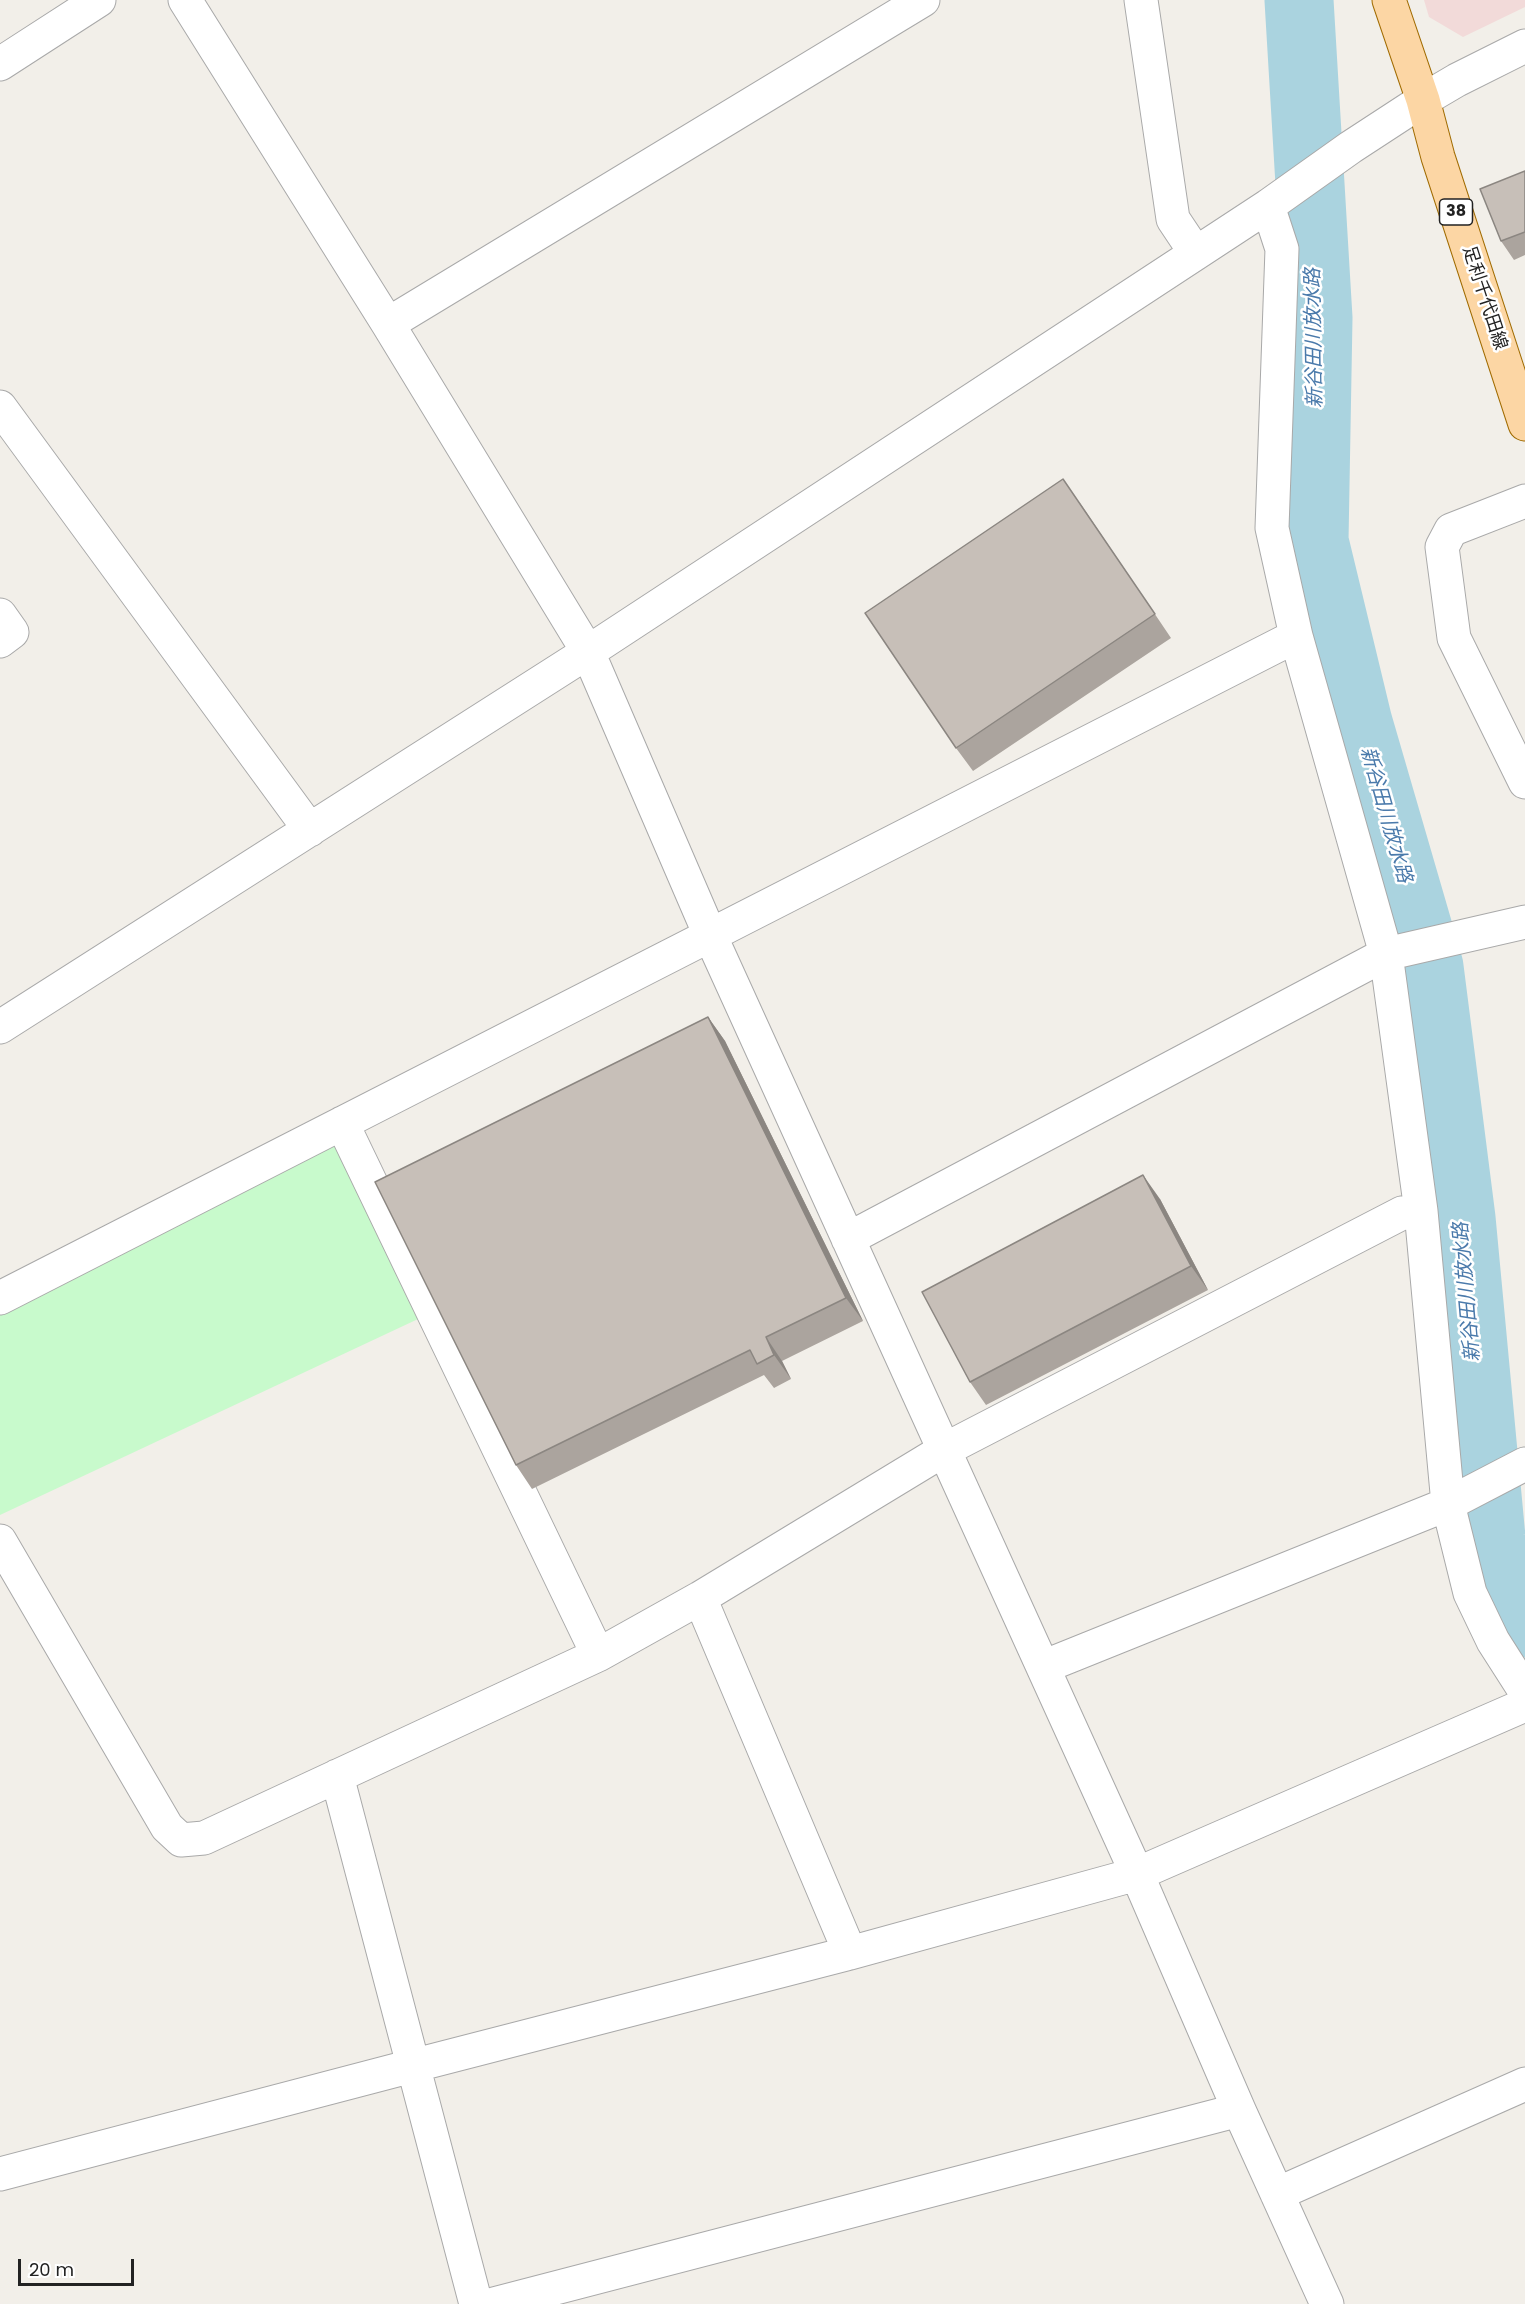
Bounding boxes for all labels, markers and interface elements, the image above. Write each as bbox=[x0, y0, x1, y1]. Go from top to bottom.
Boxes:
road number: 38 bbox=[1440, 199, 1472, 225]
street label: 足利千代田線 bbox=[1457, 243, 1511, 353]
water label: 新谷田川放水路 bbox=[1302, 268, 1328, 408]
water label: 新谷田川放水路 bbox=[1354, 744, 1416, 886]
water label: 新谷田川放水路 bbox=[1450, 1221, 1486, 1363]
scale bar bbox=[21, 2247, 136, 2285]
text: 20 m bbox=[29, 2257, 74, 2282]

